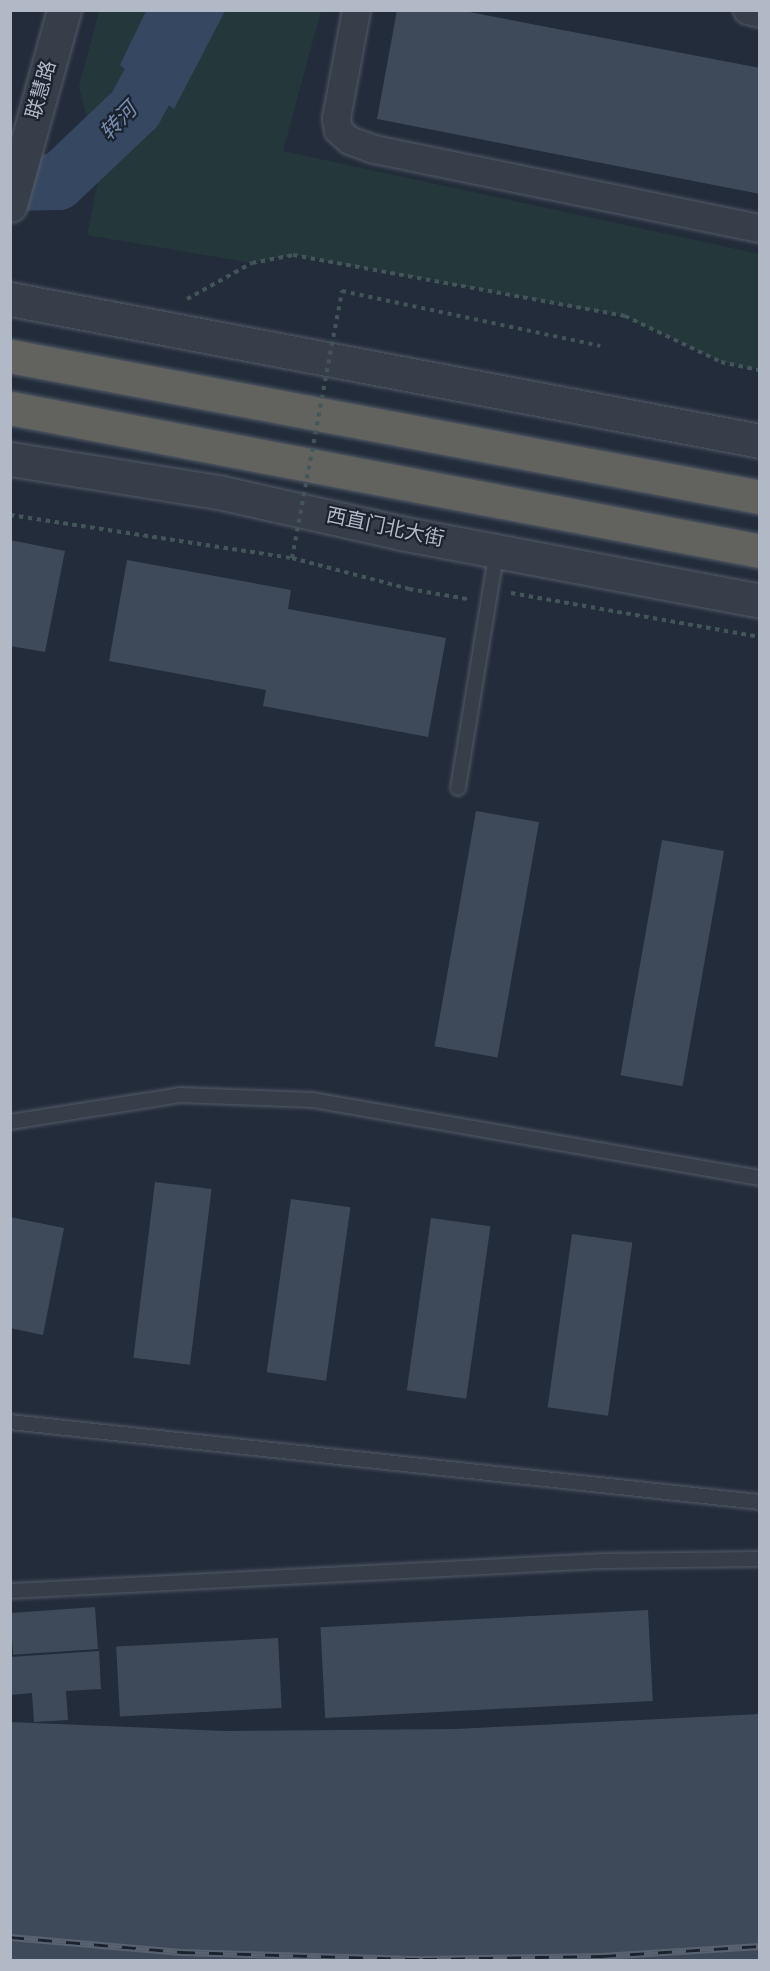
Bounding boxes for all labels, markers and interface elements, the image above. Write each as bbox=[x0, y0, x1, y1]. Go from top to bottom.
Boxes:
street label: 联慧路 bbox=[22, 58, 62, 122]
water label: 转河 bbox=[95, 98, 143, 146]
street label: 西直门北大街 bbox=[324, 504, 446, 552]

